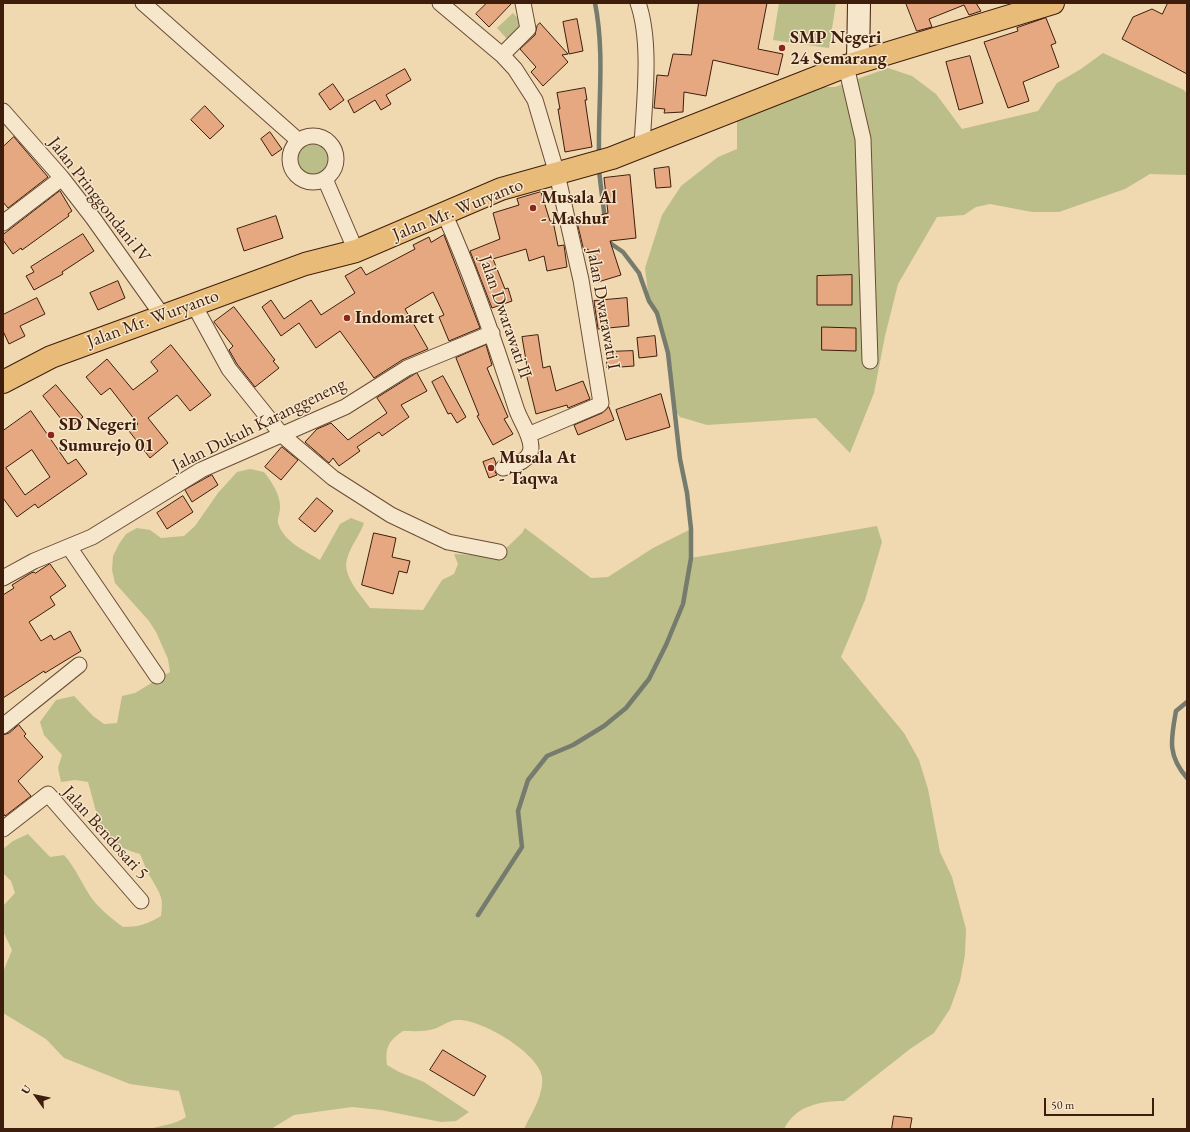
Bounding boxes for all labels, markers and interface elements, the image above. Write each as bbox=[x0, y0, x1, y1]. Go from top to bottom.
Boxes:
place label: SMP Negeri 24 Semarang bbox=[790, 27, 887, 70]
marker: SMP Negeri 24 Semarang bbox=[777, 43, 787, 53]
street label: Jalan Pringgondani IV bbox=[43, 133, 155, 267]
street label: Jalan Mr. Wuryanto bbox=[390, 174, 526, 246]
place label: Musala Al - Mashur bbox=[541, 187, 617, 230]
marker: Musala Al - Mashur bbox=[528, 203, 538, 213]
street label: Jalan Dwarawati I bbox=[582, 247, 624, 371]
street label: Jalan Dwarawati II bbox=[474, 253, 536, 381]
street label: Jalan Mr. Wuryanto bbox=[84, 285, 222, 353]
place label: Indomaret bbox=[355, 307, 434, 329]
marker: Indomaret bbox=[342, 313, 352, 323]
street label: Jalan Dukuh Karanggeneng bbox=[169, 374, 349, 476]
place label: SD Negeri Sumurejo 01 bbox=[59, 414, 154, 456]
marker: SD Negeri Sumurejo 01 bbox=[46, 430, 56, 440]
place label: Musala At - Taqwa bbox=[499, 447, 576, 490]
marker: Musala At - Taqwa bbox=[486, 463, 496, 473]
street label: Jalan Bendosari 5 bbox=[57, 782, 153, 884]
north arrow bbox=[16, 1076, 56, 1116]
text: U bbox=[18, 1082, 34, 1097]
scale bar bbox=[1046, 1090, 1156, 1116]
text: 50 m bbox=[1051, 1097, 1074, 1113]

